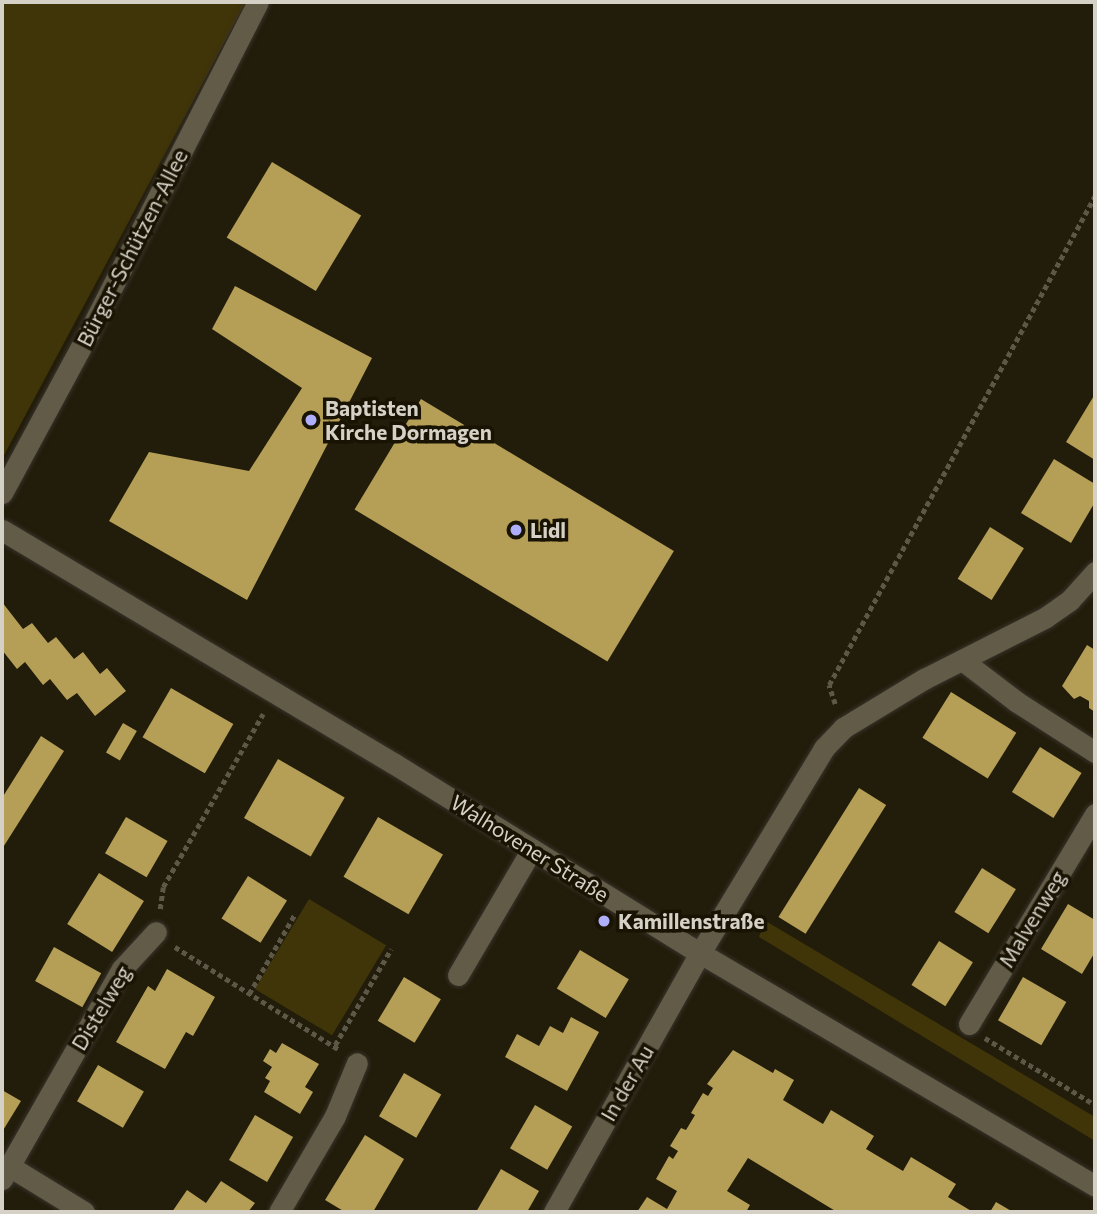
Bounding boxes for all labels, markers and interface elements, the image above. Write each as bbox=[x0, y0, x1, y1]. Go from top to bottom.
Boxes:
street label: Bürger-Schützen-Allee bbox=[71, 145, 193, 351]
place label: Baptisten Kirche Dormagen bbox=[325, 395, 492, 445]
marker: Baptisten Kirche Dormagen bbox=[303, 412, 319, 428]
place label: Lidl bbox=[530, 517, 566, 543]
marker: Lidl bbox=[508, 522, 524, 538]
street label: Walhovener Straße bbox=[446, 789, 614, 907]
street label: Malvenweg bbox=[993, 866, 1071, 972]
place label: Kamillenstraße bbox=[618, 908, 765, 934]
marker: Kamillenstraße bbox=[596, 913, 612, 929]
street label: Distelweg bbox=[66, 961, 136, 1055]
street label: In der Au bbox=[595, 1041, 659, 1125]

